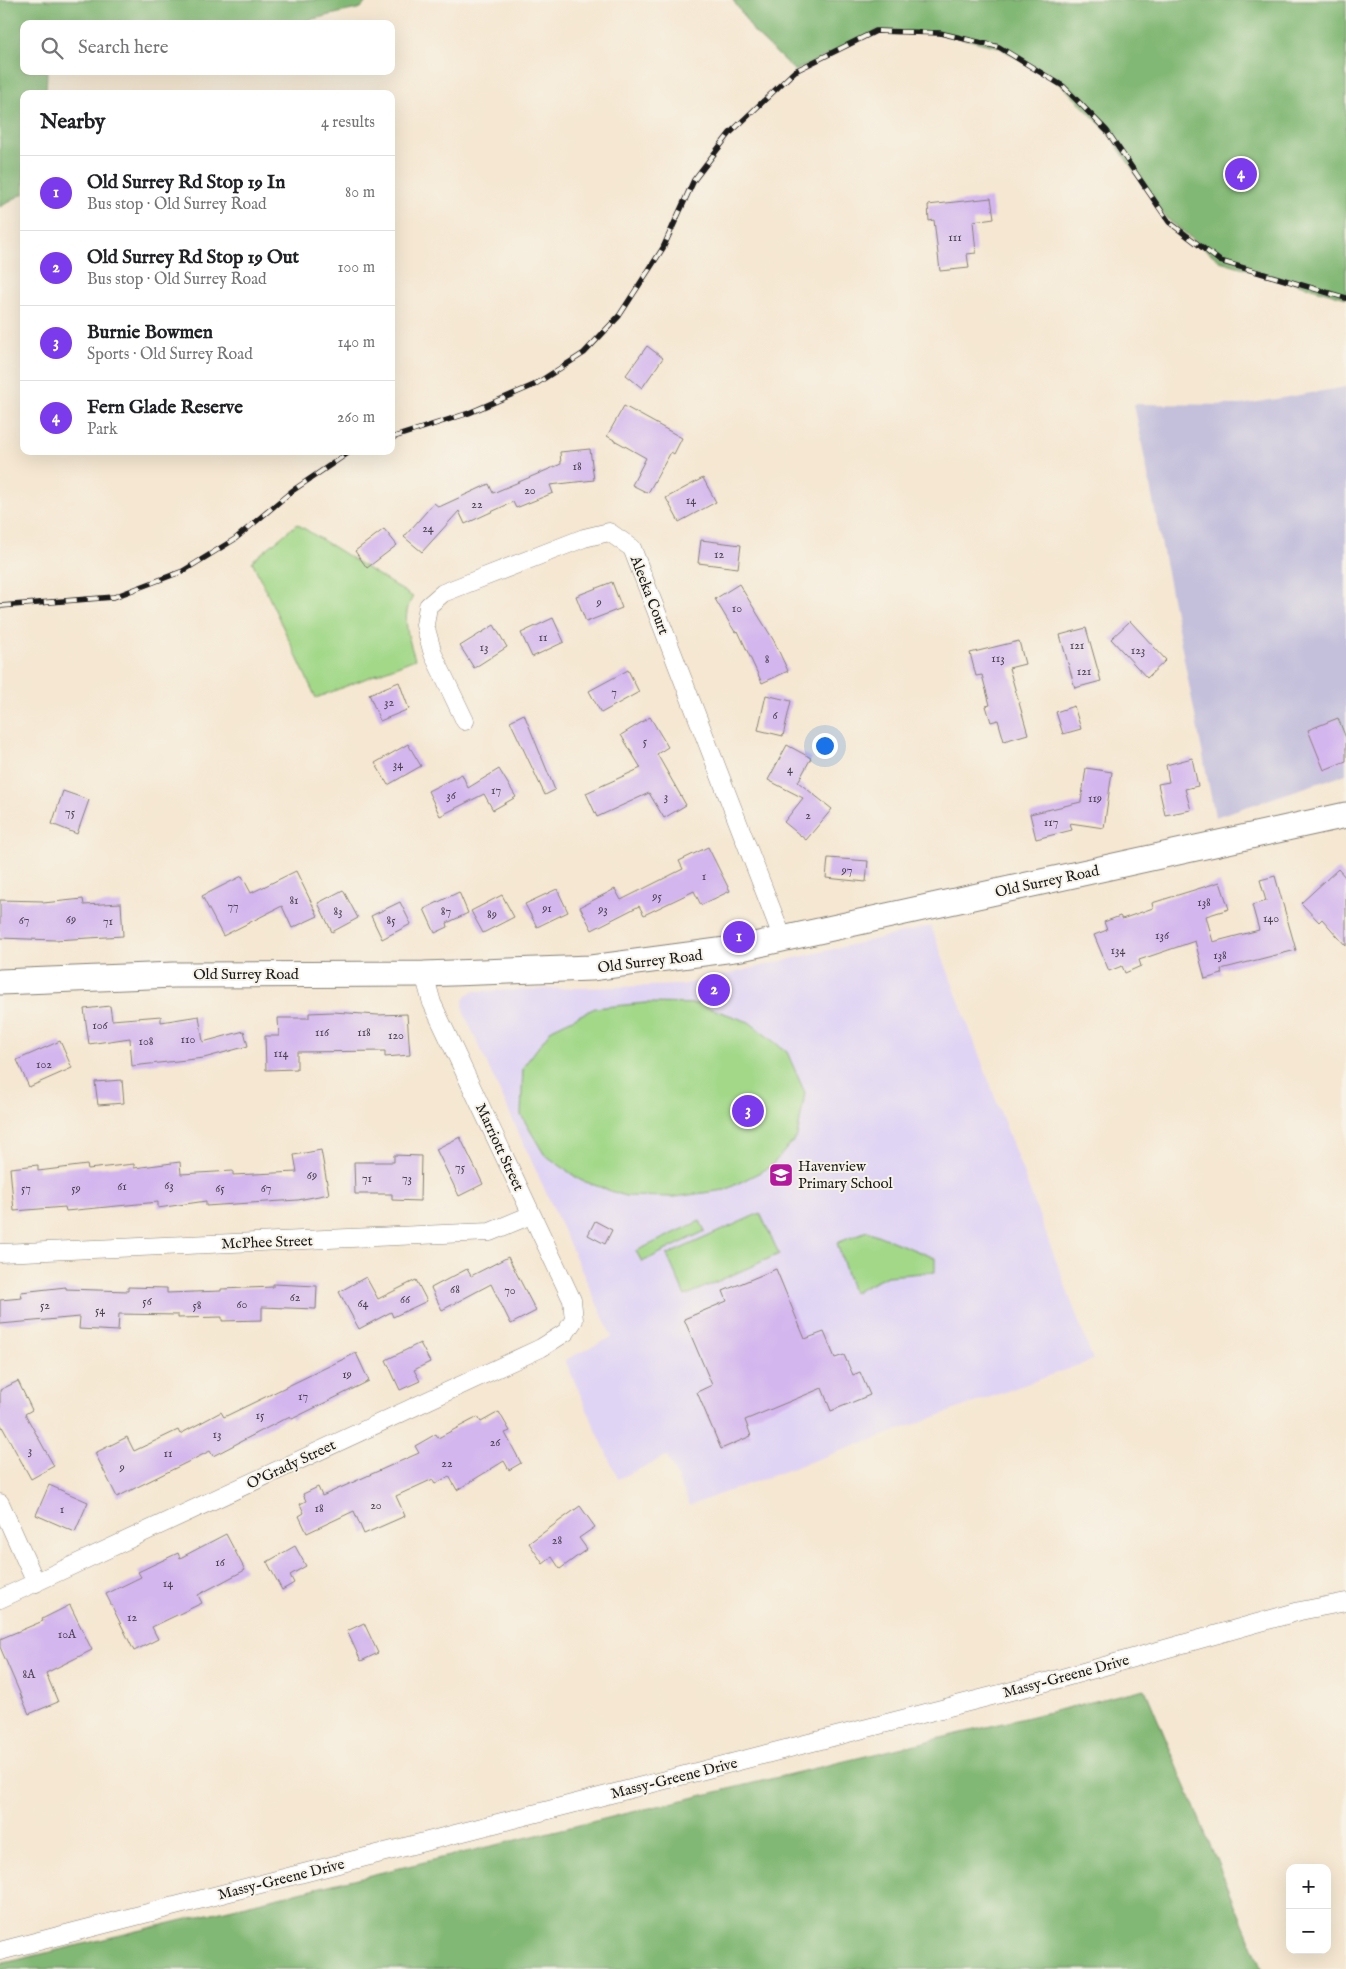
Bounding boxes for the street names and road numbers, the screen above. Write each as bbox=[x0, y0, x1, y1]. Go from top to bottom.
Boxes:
street label: Aleeka Court bbox=[625, 552, 673, 637]
street label: Old Surrey Road bbox=[993, 861, 1102, 902]
street label: Old Surrey Road bbox=[596, 946, 705, 977]
street label: Old Surrey Road bbox=[193, 965, 300, 984]
street label: Marriott Street bbox=[471, 1100, 528, 1194]
street label: McPhee Street bbox=[221, 1231, 313, 1254]
street label: O'Grady Street bbox=[244, 1435, 339, 1493]
street label: Massy-Greene Drive bbox=[1001, 1650, 1131, 1702]
street label: Massy-Greene Drive bbox=[609, 1754, 739, 1803]
street label: Massy-Greene Drive bbox=[216, 1855, 346, 1904]

